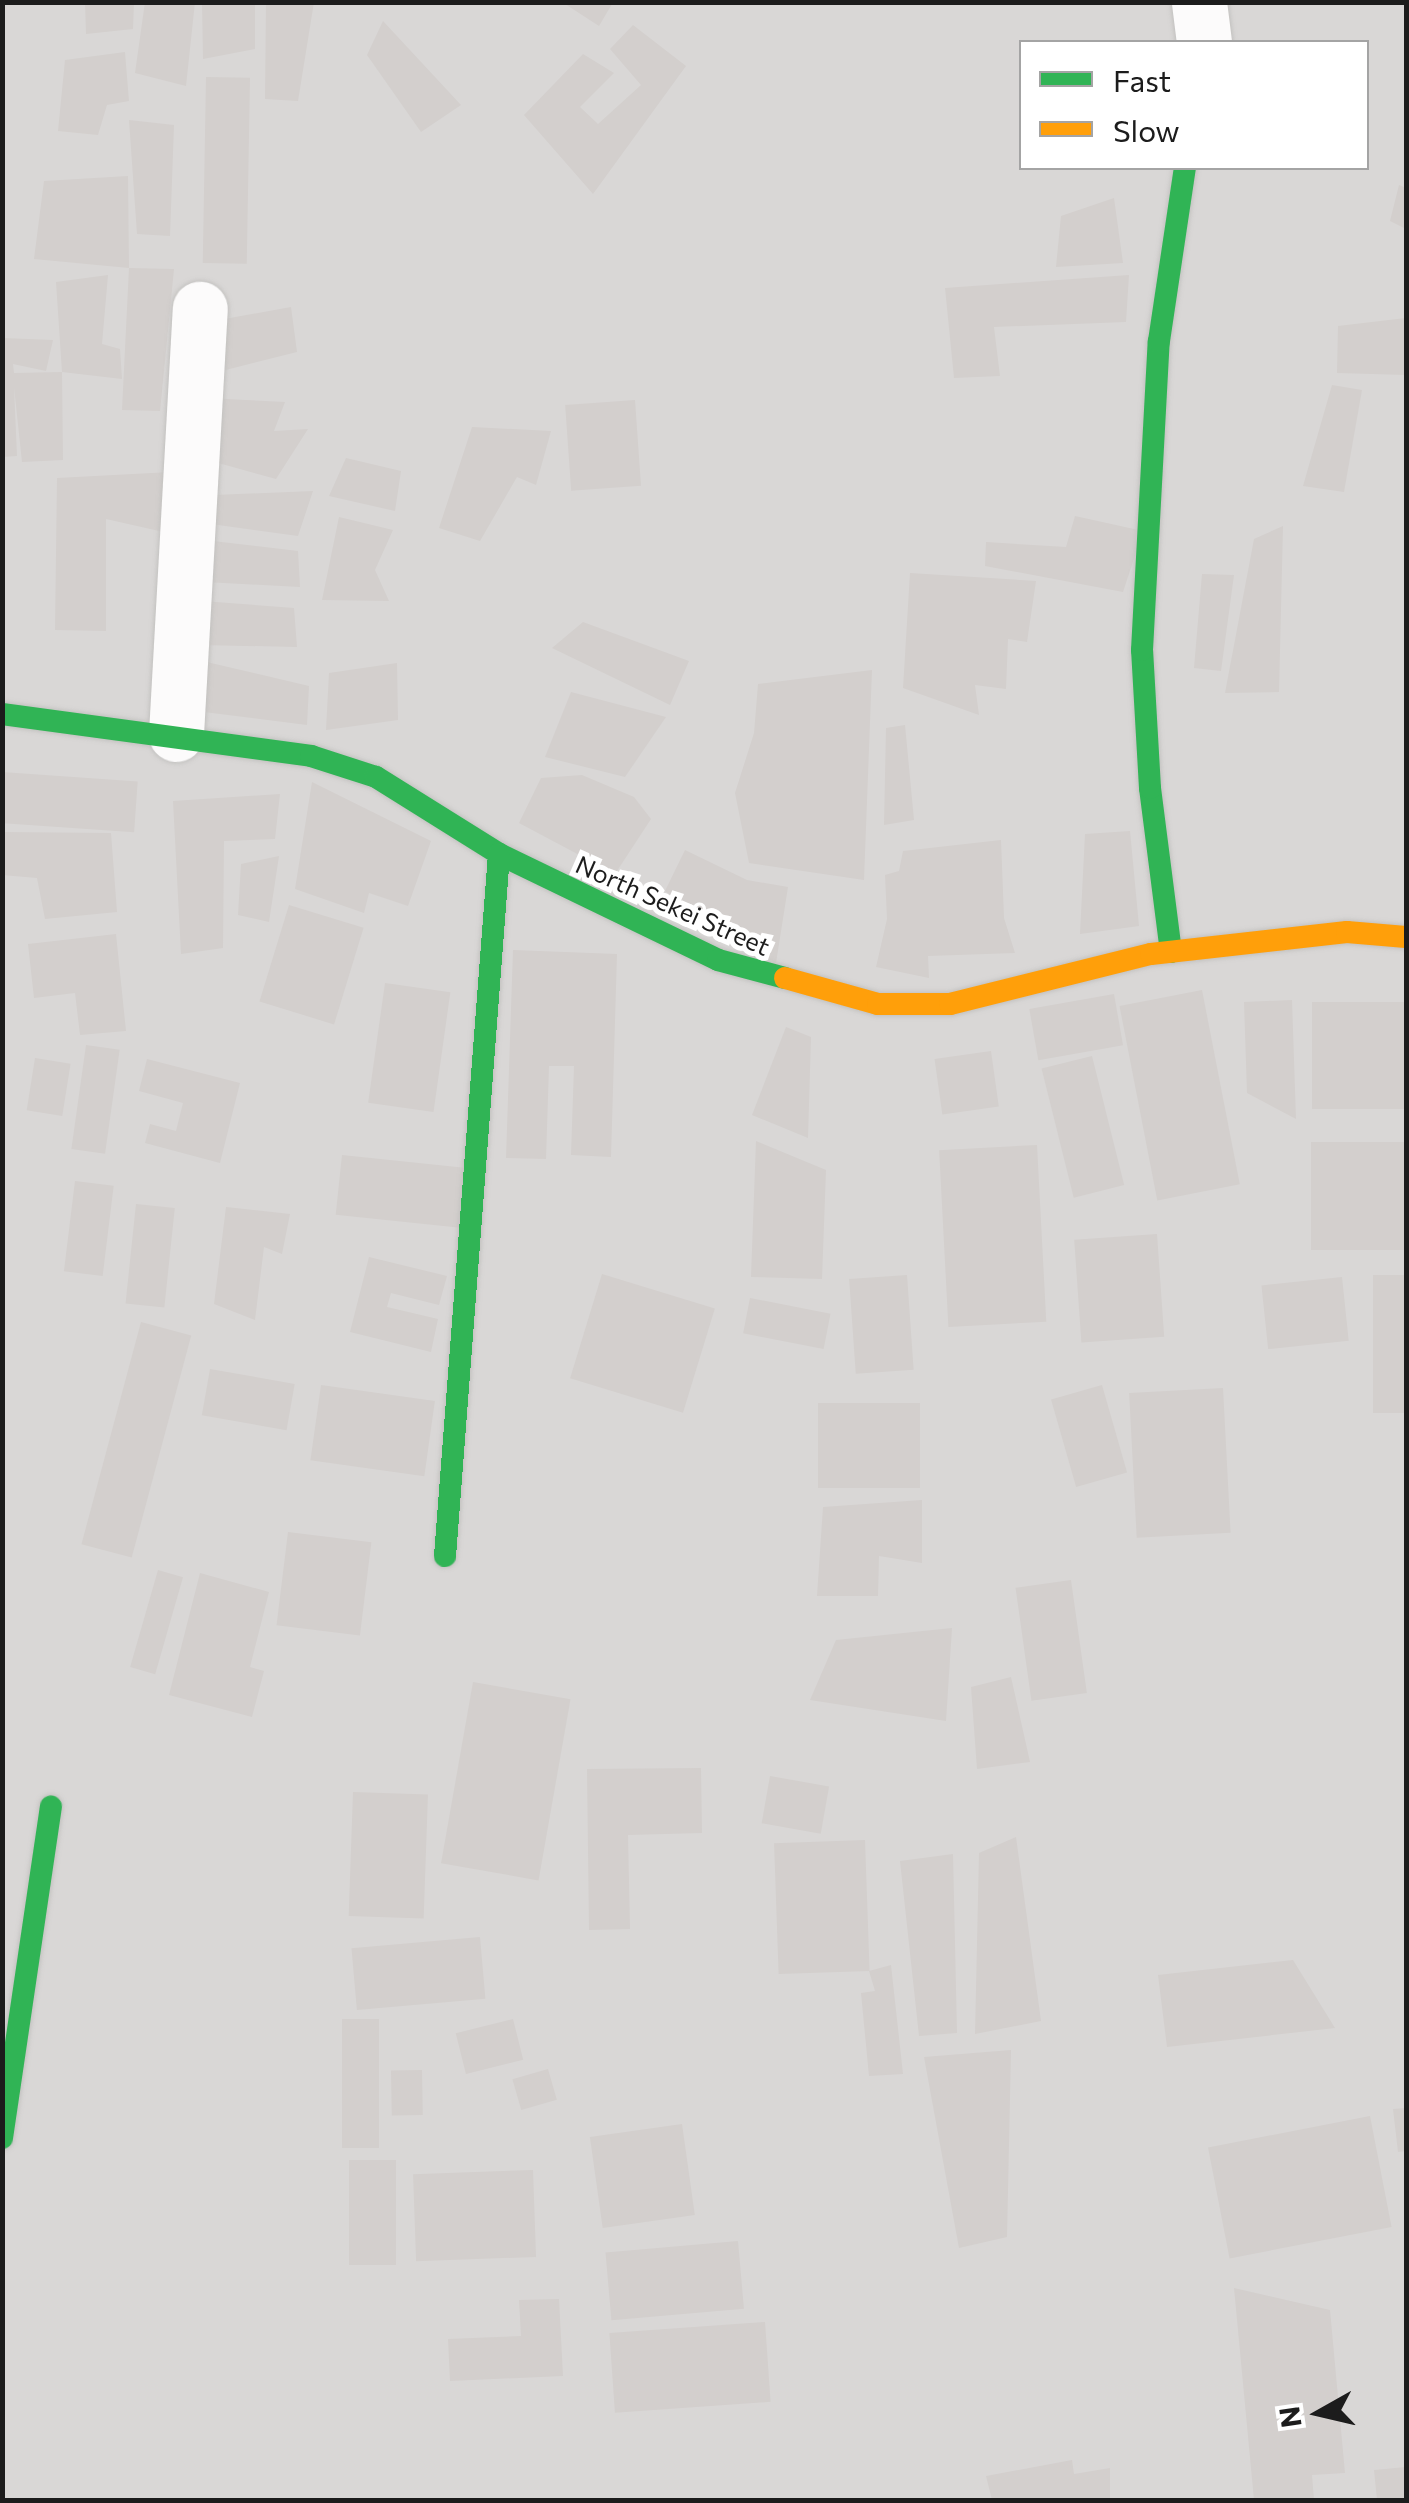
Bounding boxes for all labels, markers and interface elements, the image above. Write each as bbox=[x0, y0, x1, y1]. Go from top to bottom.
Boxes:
legend bbox=[1019, 40, 1369, 170]
text: Fast bbox=[1113, 61, 1171, 98]
text: Slow bbox=[1113, 111, 1180, 148]
street label: North Sekei Street bbox=[571, 849, 775, 961]
north arrow bbox=[1269, 2363, 1369, 2463]
text: N bbox=[1271, 2404, 1308, 2430]

